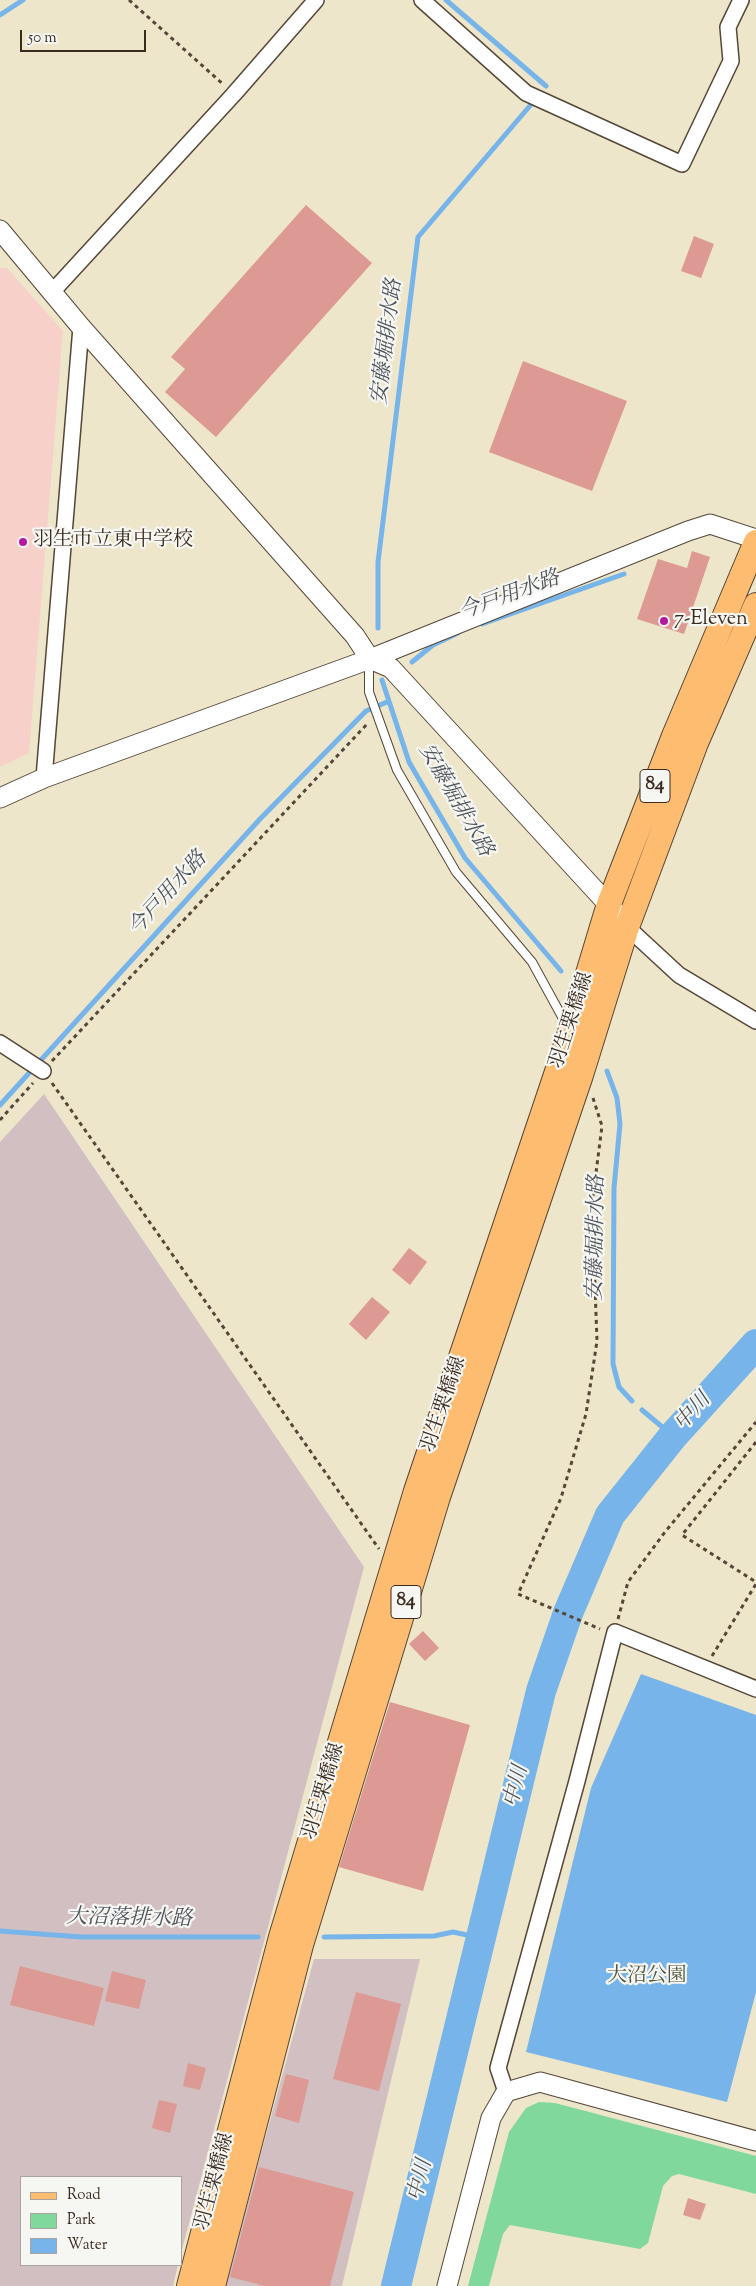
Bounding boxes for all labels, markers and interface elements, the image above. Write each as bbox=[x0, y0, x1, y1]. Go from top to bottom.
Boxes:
scale bar bbox=[22, 20, 149, 52]
text: 50 m bbox=[28, 28, 57, 49]
water label: 安藤堀排水路 bbox=[369, 278, 409, 406]
place label: 羽生市立東中学校 bbox=[33, 530, 193, 554]
marker: 羽生市立東中学校 bbox=[17, 536, 29, 548]
water label: 今戸用水路 bbox=[456, 567, 564, 627]
place label: 7-Eleven bbox=[674, 609, 748, 633]
marker: 7-Eleven bbox=[658, 615, 670, 627]
water label: 安藤堀排水路 bbox=[412, 740, 496, 862]
road number: 84 bbox=[640, 769, 670, 802]
water label: 今戸用水路 bbox=[125, 848, 213, 942]
street label: 羽生栗橋線 bbox=[546, 970, 600, 1072]
water label: 安藤堀排水路 bbox=[584, 1175, 612, 1301]
street label: 羽生栗橋線 bbox=[417, 1354, 473, 1456]
water label: 中川 bbox=[671, 1389, 717, 1437]
road number: 84 bbox=[391, 1585, 421, 1618]
street label: 羽生栗橋線 bbox=[299, 1741, 351, 1843]
water label: 中川 bbox=[501, 1764, 535, 1810]
water label: 大沼落排水路 bbox=[66, 1906, 192, 1934]
park label: 大沼公園 bbox=[607, 1966, 687, 1990]
street label: 羽生栗橋線 bbox=[191, 2131, 241, 2233]
water label: 中川 bbox=[405, 2158, 439, 2204]
legend bbox=[20, 2176, 182, 2266]
text: Road bbox=[67, 2185, 101, 2206]
text: Park bbox=[67, 2210, 96, 2231]
text: Water bbox=[67, 2235, 107, 2256]

